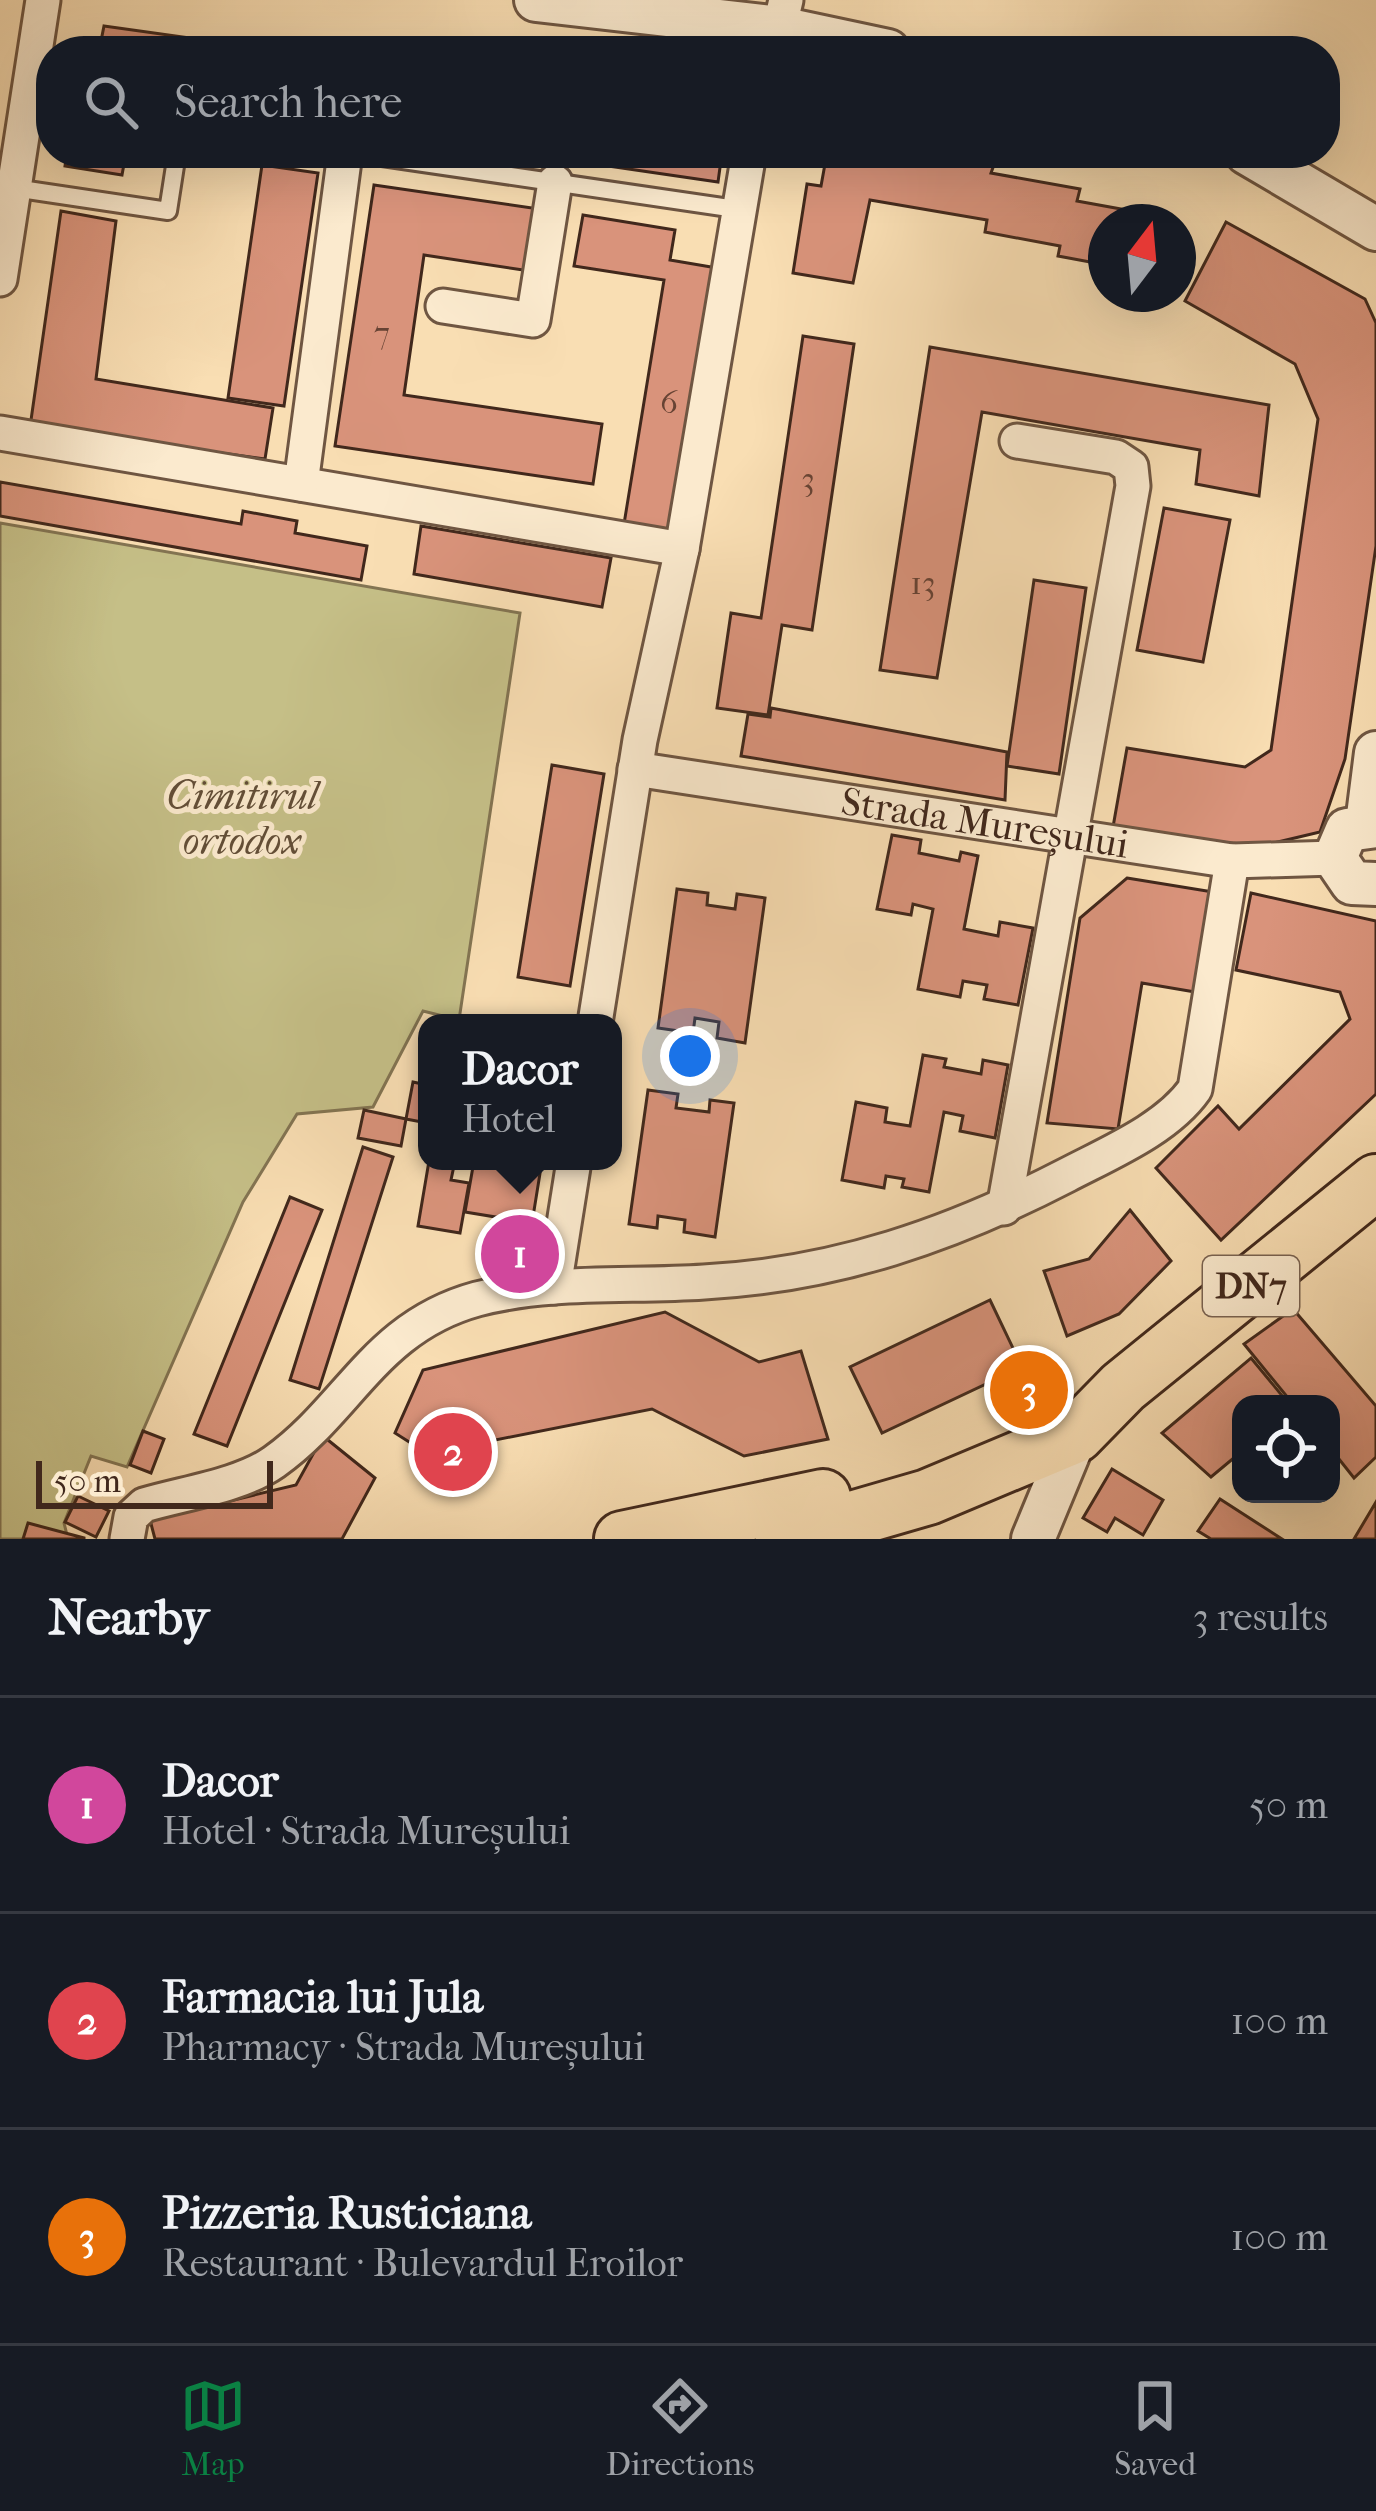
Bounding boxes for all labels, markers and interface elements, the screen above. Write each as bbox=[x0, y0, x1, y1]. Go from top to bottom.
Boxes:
search box bbox=[36, 36, 1340, 168]
icon: search bbox=[78, 69, 144, 135]
text: Search here bbox=[174, 76, 402, 129]
north arrow bbox=[1088, 204, 1196, 312]
house number: 7 bbox=[374, 314, 390, 353]
house number: 6 bbox=[660, 383, 678, 422]
house number: 3 bbox=[801, 460, 815, 499]
house number: 13 bbox=[910, 564, 936, 603]
park label: Cimitirul ortodox bbox=[166, 773, 322, 864]
street label: Strada Mureșului bbox=[838, 778, 1132, 868]
popup bbox=[418, 1014, 622, 1170]
your location bbox=[660, 1026, 720, 1086]
text: Dacor bbox=[462, 1043, 578, 1096]
text: Hotel bbox=[462, 1096, 555, 1142]
pin: 1 bbox=[481, 1209, 559, 1299]
road number: DN7 bbox=[1203, 1256, 1299, 1316]
pin: 3 bbox=[990, 1345, 1068, 1435]
map controls bbox=[1232, 1395, 1340, 1503]
button: locate bbox=[1232, 1395, 1340, 1503]
pin: 2 bbox=[414, 1407, 492, 1497]
scale bar bbox=[36, 1455, 273, 1508]
text: 50 m bbox=[54, 1462, 121, 1501]
text: Nearby bbox=[48, 1587, 209, 1647]
text: 3 results bbox=[1193, 1594, 1328, 1640]
text: Dacor bbox=[162, 1755, 279, 1808]
text: 1 bbox=[80, 1782, 94, 1828]
text: 50 m bbox=[1249, 1782, 1328, 1828]
text: Hotel · Strada Mureșului bbox=[162, 1808, 570, 1854]
text: Farmacia lui Jula bbox=[162, 1971, 483, 2024]
text: 2 bbox=[77, 1998, 97, 2044]
text: 100 m bbox=[1230, 1998, 1328, 2044]
text: Pharmacy · Strada Mureșului bbox=[162, 2024, 645, 2070]
text: Pizzeria Rusticiana bbox=[162, 2187, 531, 2240]
text: 3 bbox=[79, 2214, 95, 2260]
text: 100 m bbox=[1230, 2214, 1328, 2260]
text: Restaurant · Bulevardul Eroilor bbox=[162, 2240, 683, 2286]
tab: Map bbox=[180, 2373, 246, 2484]
tab: Directions bbox=[606, 2373, 754, 2484]
tab: Saved bbox=[1114, 2373, 1196, 2484]

